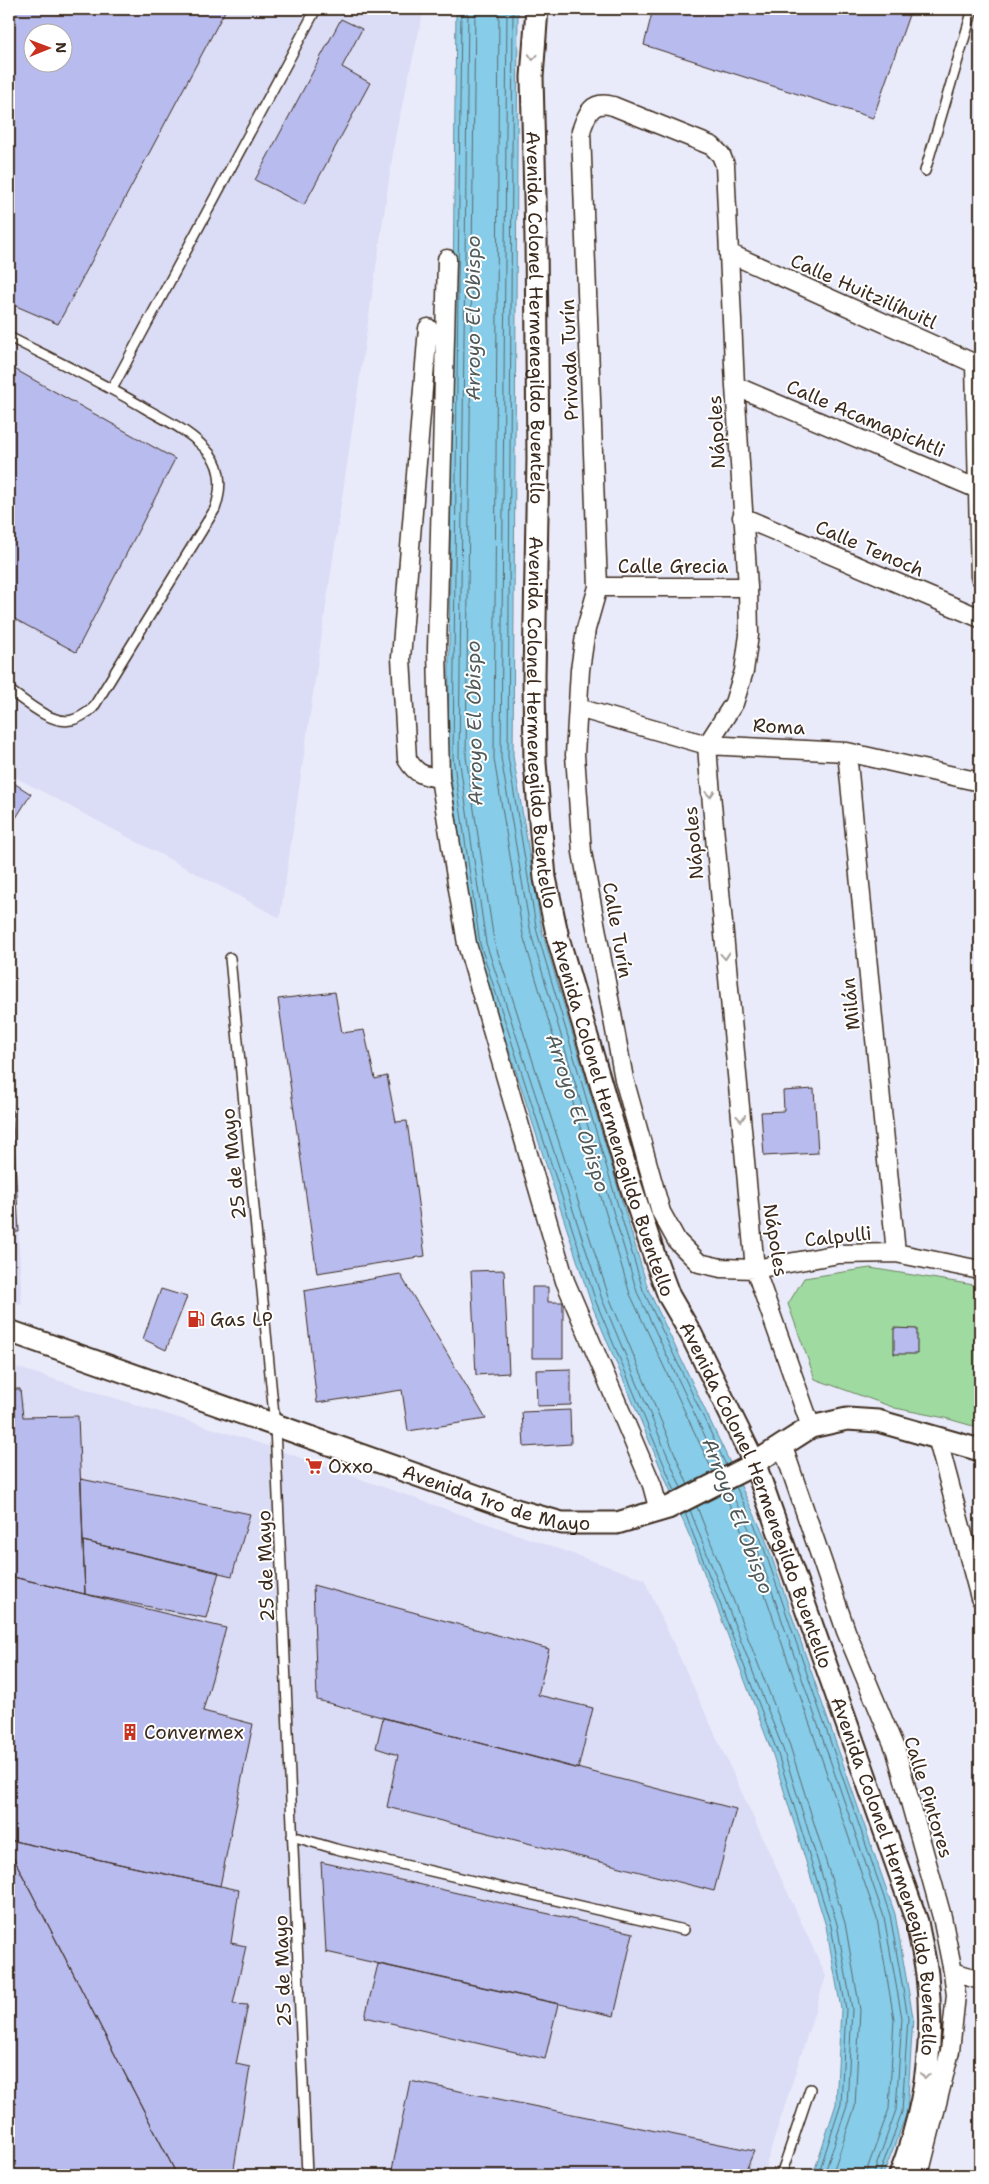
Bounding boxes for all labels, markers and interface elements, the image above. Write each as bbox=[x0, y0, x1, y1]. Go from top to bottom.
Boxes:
north arrow bbox=[22, 22, 72, 72]
text: N bbox=[52, 42, 70, 53]
one-way arrow bbox=[528, 54, 539, 62]
street label: Avenida Colonel Hermenegildo Buentello bbox=[520, 131, 550, 505]
water label: Arroyo El Obispo bbox=[460, 235, 486, 401]
street label: Calle Huitzilíhuitl bbox=[787, 248, 941, 335]
street label: Privada Turín bbox=[555, 299, 584, 421]
street label: Calle Acamapichtli bbox=[783, 374, 949, 463]
street label: Nápoles bbox=[702, 395, 731, 469]
street label: Calle Tenoch bbox=[812, 514, 928, 583]
street label: Avenida Colonel Hermenegildo Buentello bbox=[521, 536, 563, 911]
street label: Calle Grecia bbox=[618, 554, 728, 579]
water label: Arroyo El Obispo bbox=[460, 640, 488, 806]
street label: Roma bbox=[752, 713, 806, 740]
one-way arrow bbox=[705, 790, 716, 798]
street label: Nápoles bbox=[678, 805, 709, 881]
street label: Calle Turín bbox=[597, 880, 638, 980]
street label: Avenida Colonel Hermenegildo Buentello bbox=[546, 936, 680, 1300]
one-way arrow bbox=[719, 952, 730, 960]
street label: Milán bbox=[835, 976, 866, 1031]
water label: Arroyo El Obispo bbox=[540, 1030, 616, 1196]
street label: 25 de Mayo bbox=[215, 1107, 252, 1221]
one-way arrow bbox=[735, 1114, 746, 1122]
street label: Nápoles bbox=[757, 1202, 794, 1278]
street label: Calpulli bbox=[803, 1221, 873, 1252]
place label: Gas LP bbox=[210, 1307, 273, 1332]
fuel station icon: Gas LP bbox=[186, 1309, 206, 1329]
street label: Avenida Colonel Hermenegildo Buentello bbox=[673, 1317, 838, 1672]
water label: Arroyo El Obispo bbox=[696, 1434, 780, 1598]
place label: Oxxo bbox=[328, 1454, 373, 1479]
supermarket icon: Oxxo bbox=[304, 1456, 324, 1476]
street label: Avenida 1ro de Mayo bbox=[399, 1459, 590, 1536]
street label: 25 de Mayo bbox=[251, 1510, 280, 1622]
street label: Avenida Colonel Hermenegildo Buentello bbox=[825, 1693, 942, 2057]
place label: Convermex bbox=[144, 1720, 244, 1745]
building icon: Convermex bbox=[120, 1722, 140, 1742]
street label: Calle Pintores bbox=[898, 1733, 959, 1861]
street label: 25 de Mayo bbox=[268, 1915, 297, 2027]
one-way arrow bbox=[920, 2072, 931, 2080]

